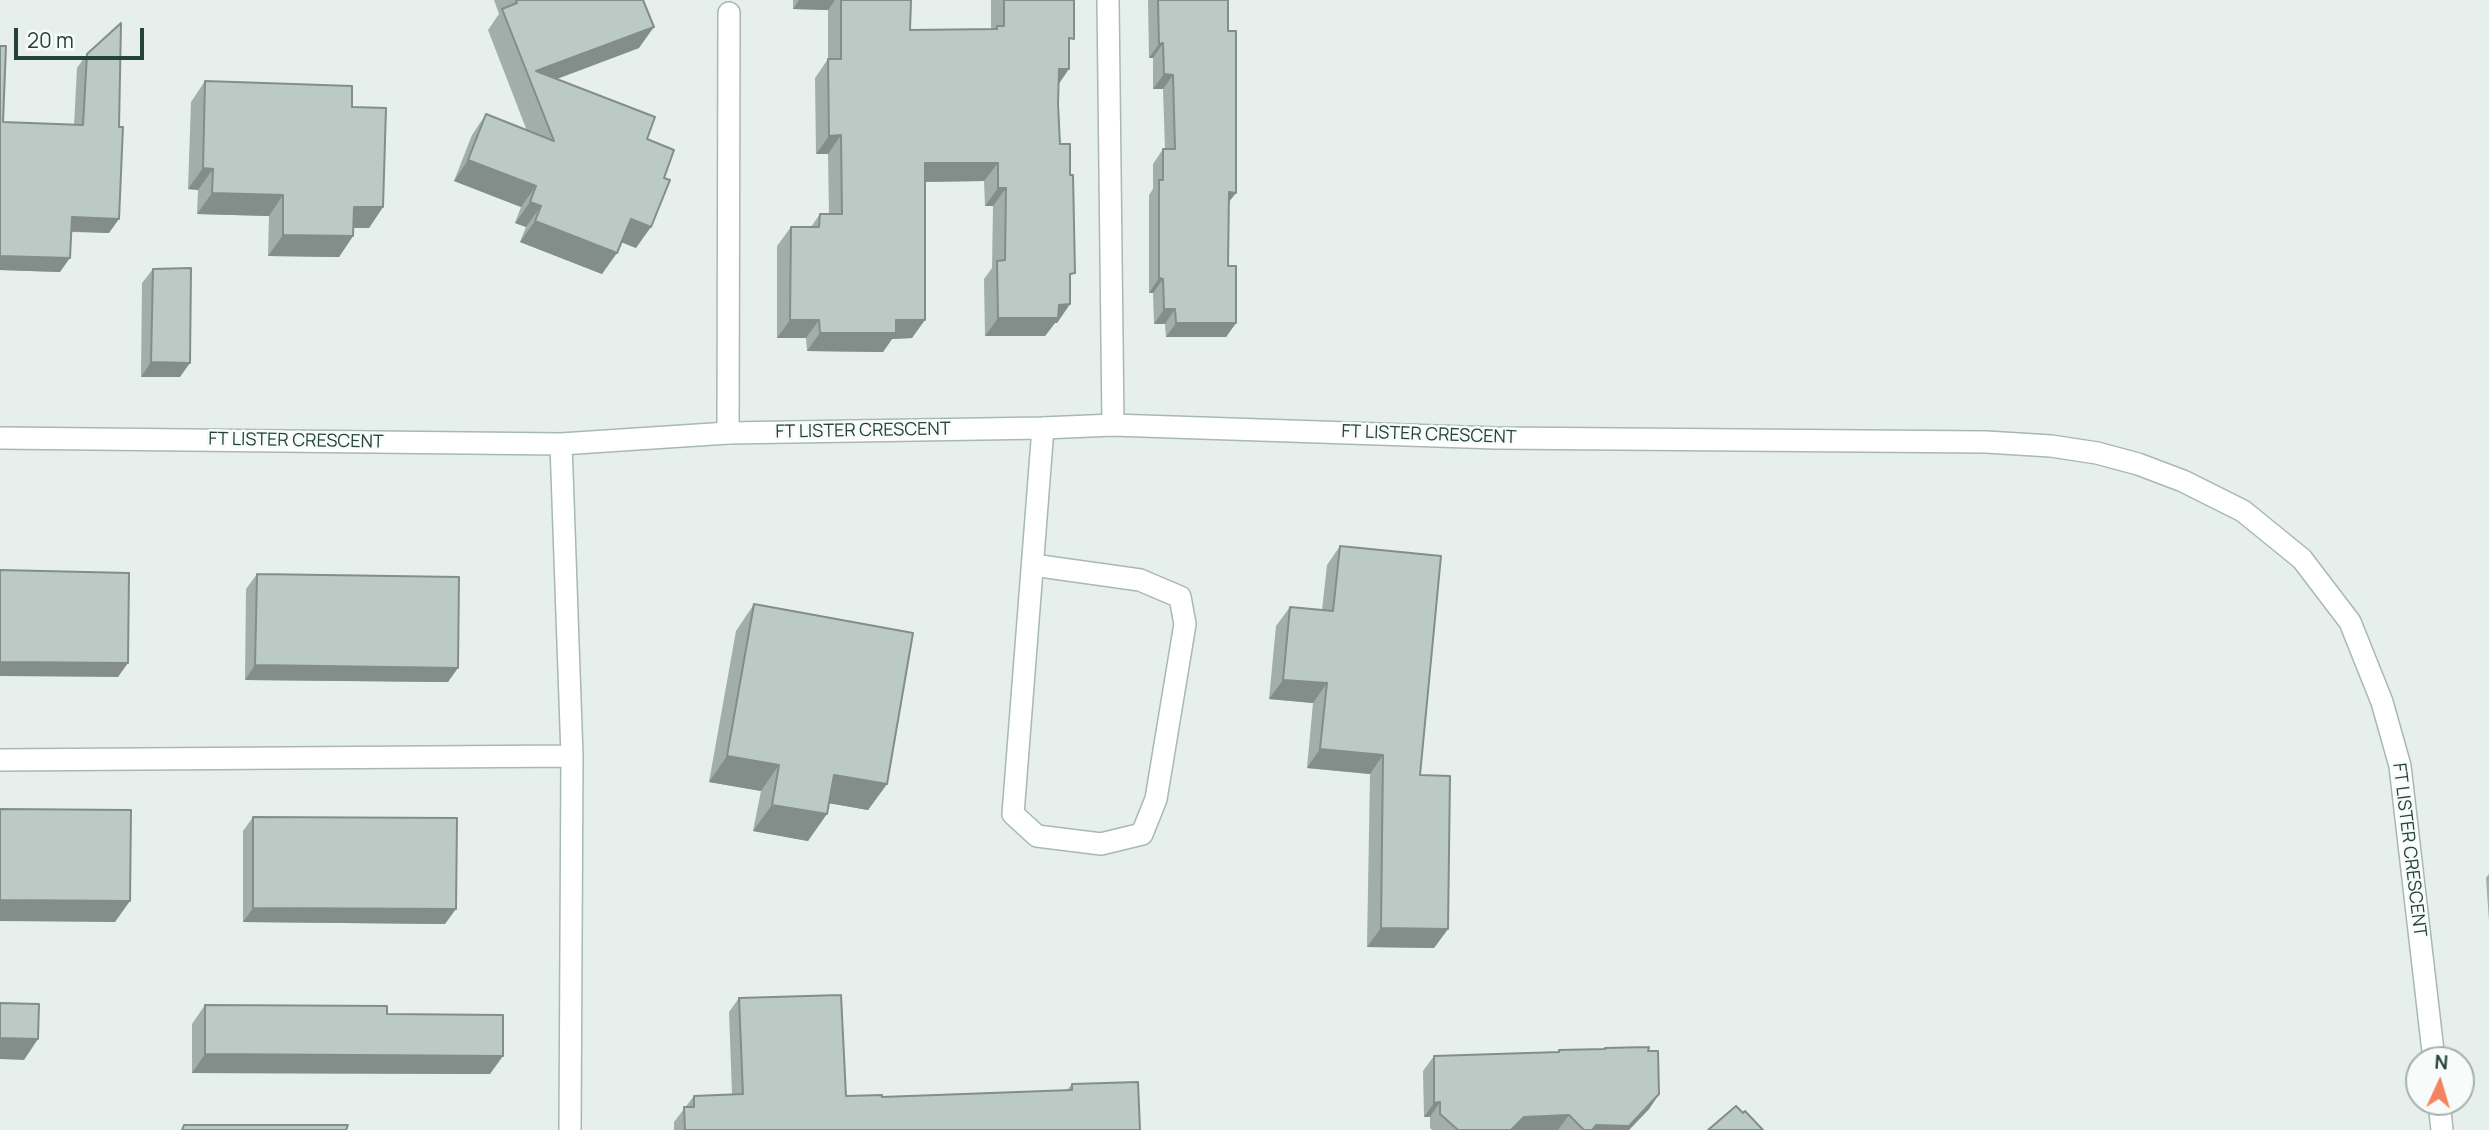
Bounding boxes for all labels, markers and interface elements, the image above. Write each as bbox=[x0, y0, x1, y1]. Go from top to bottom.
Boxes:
scale bar bbox=[18, 14, 147, 58]
text: 20 m bbox=[27, 26, 74, 54]
street label: FT LISTER CRESCENT bbox=[775, 419, 951, 443]
street label: FT LISTER CRESCENT bbox=[1341, 421, 1517, 449]
street label: FT LISTER CRESCENT bbox=[208, 429, 384, 453]
street label: FT LISTER CRESCENT bbox=[2388, 762, 2430, 938]
north arrow bbox=[2405, 1046, 2475, 1116]
text: N bbox=[2434, 1049, 2449, 1075]

